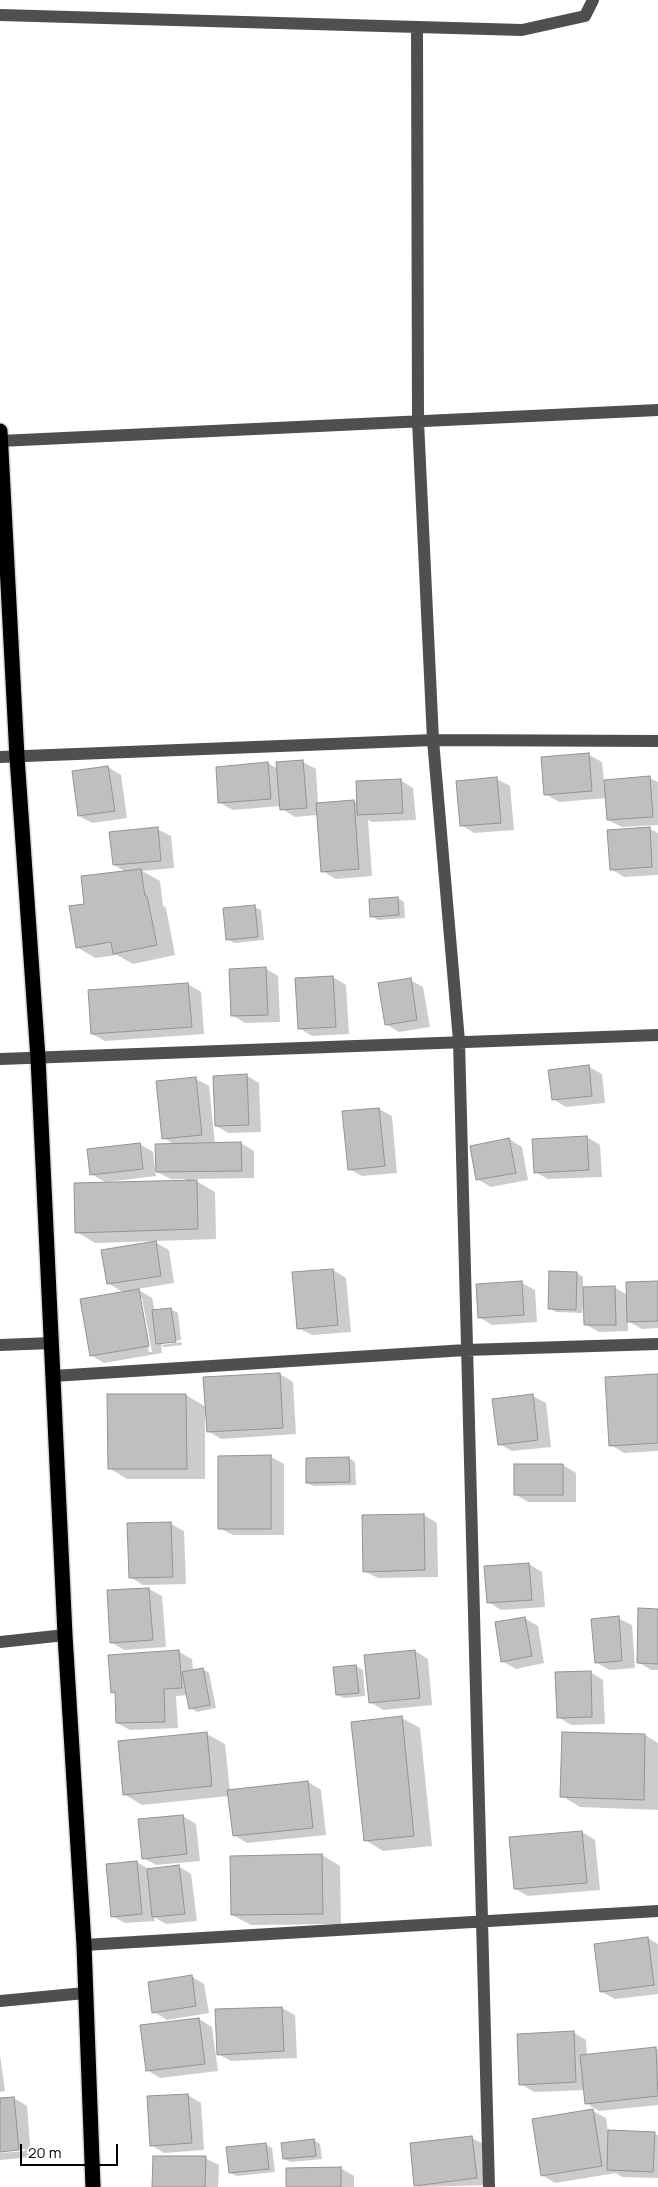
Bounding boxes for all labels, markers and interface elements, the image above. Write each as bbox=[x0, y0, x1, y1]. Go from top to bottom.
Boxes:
scale bar bbox=[22, 2134, 120, 2166]
text: 20 m bbox=[28, 2142, 61, 2163]

